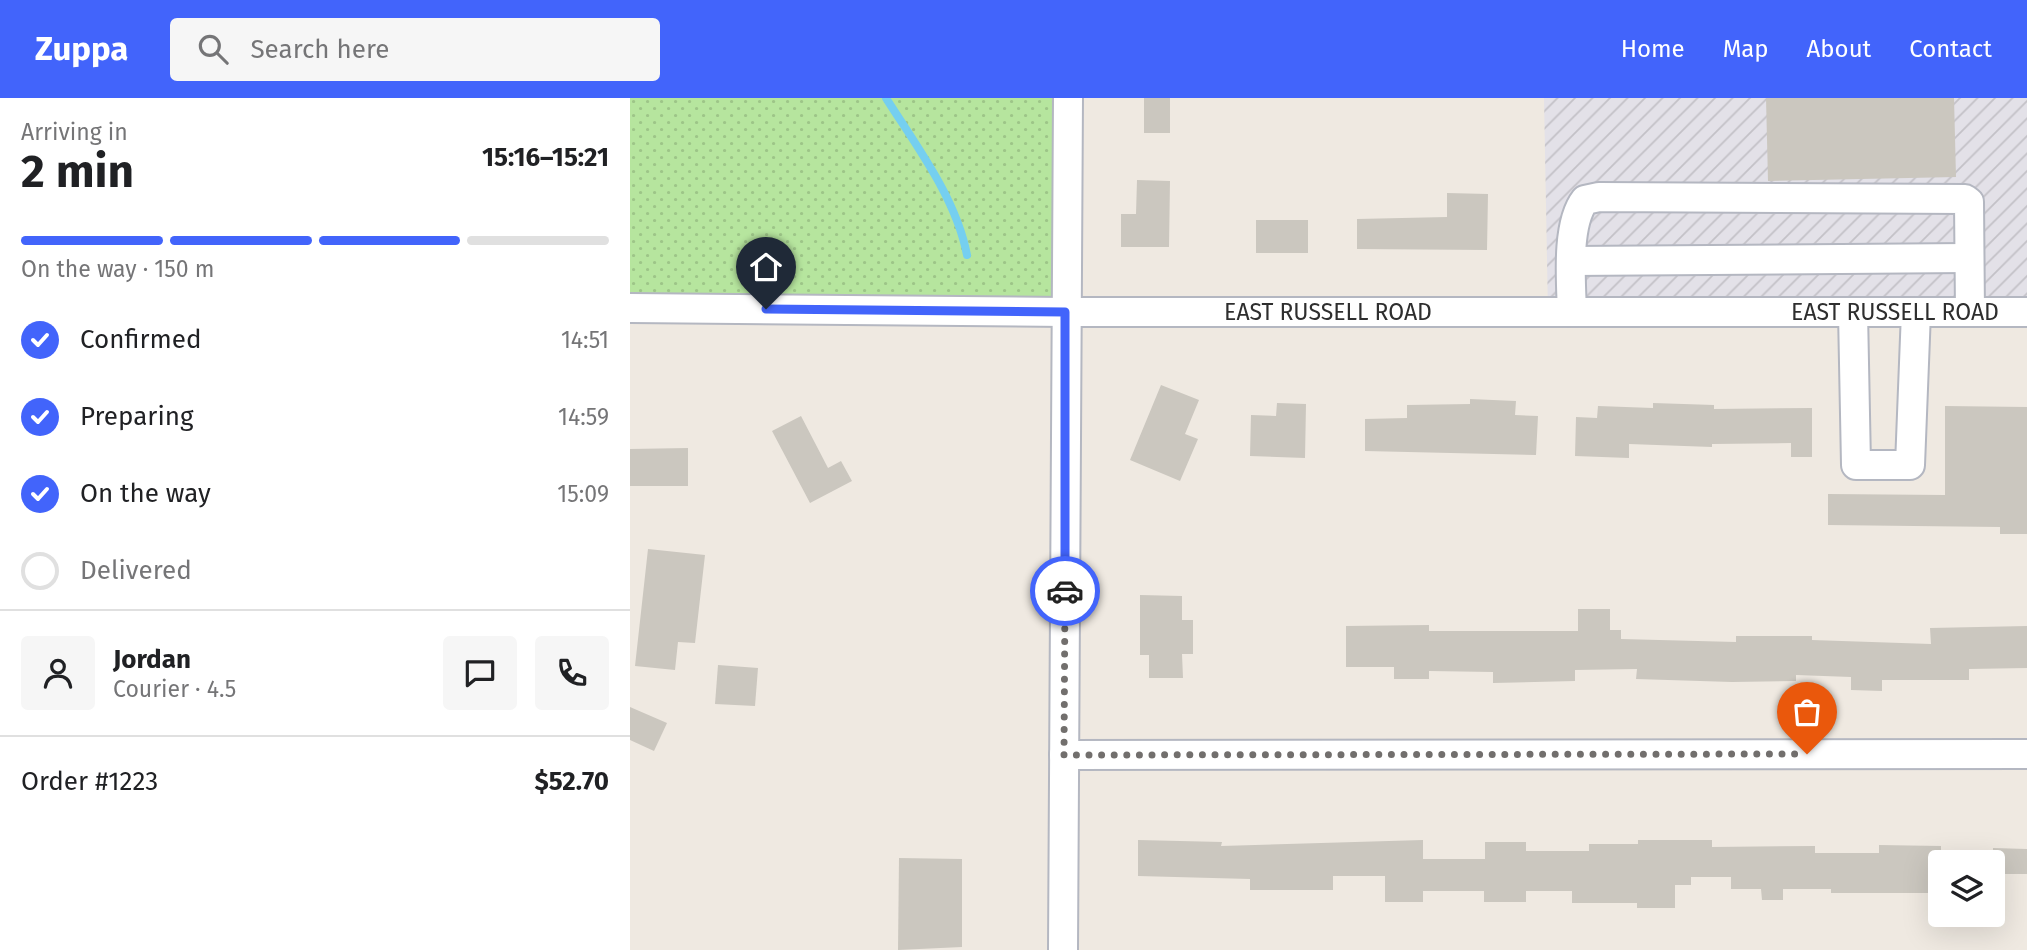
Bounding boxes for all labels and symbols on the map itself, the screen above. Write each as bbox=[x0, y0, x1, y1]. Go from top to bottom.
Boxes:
pin bbox=[736, 237, 796, 309]
street label: EAST RUSSELL ROAD bbox=[1224, 298, 1432, 326]
street label: EAST RUSSELL ROAD bbox=[1791, 298, 1999, 326]
courier bbox=[1030, 556, 1100, 626]
pin bbox=[1777, 682, 1837, 754]

